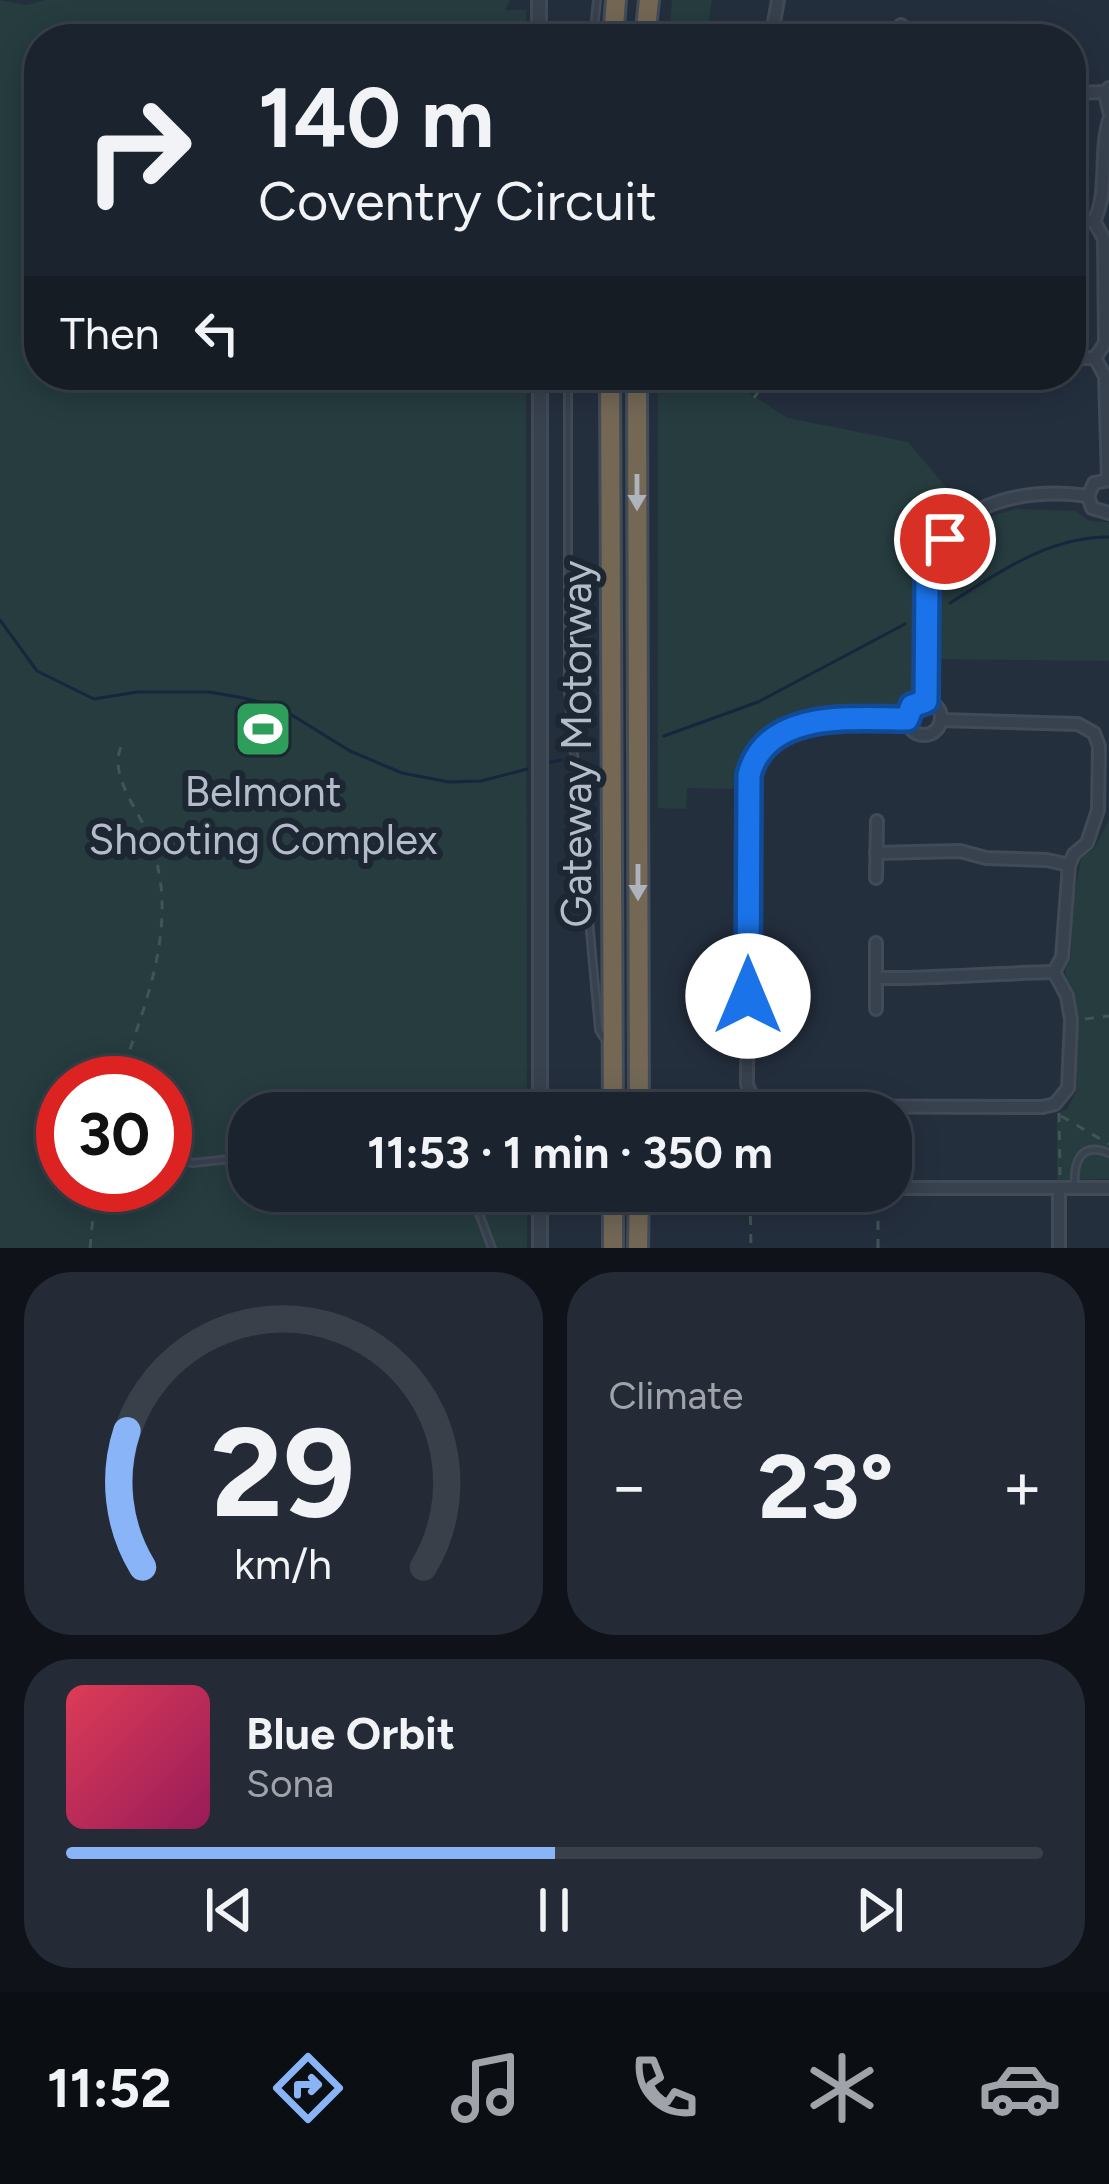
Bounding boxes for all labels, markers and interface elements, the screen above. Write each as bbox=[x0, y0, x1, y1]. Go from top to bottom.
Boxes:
text: 140 m bbox=[258, 67, 494, 168]
icon: right bbox=[60, 72, 216, 228]
text: Coventry Circuit bbox=[258, 169, 657, 234]
icon: left bbox=[184, 300, 250, 366]
text: Then bbox=[60, 306, 160, 360]
one-way arrow bbox=[627, 474, 647, 512]
pin bbox=[894, 488, 996, 590]
icon: arrive bbox=[912, 506, 978, 572]
street label: Gateway Motorway bbox=[551, 560, 602, 928]
sports icon: Belmont Shooting Complex bbox=[232, 698, 294, 760]
place label: Belmont Shooting Complex bbox=[88, 766, 438, 865]
one-way arrow bbox=[628, 864, 648, 902]
position arrow bbox=[685, 933, 811, 1059]
speed limit sign: 30 bbox=[36, 1056, 192, 1212]
text: 11:53 · 1 min · 350 m bbox=[367, 1125, 773, 1179]
text: Climate bbox=[609, 1372, 743, 1419]
text: 29 bbox=[211, 1397, 356, 1547]
text: 23° bbox=[758, 1432, 894, 1541]
text: − bbox=[609, 1446, 650, 1526]
text: + bbox=[1002, 1446, 1043, 1526]
text: km/h bbox=[234, 1537, 332, 1589]
text: Blue Orbit bbox=[246, 1706, 455, 1760]
text: Sona bbox=[246, 1760, 334, 1807]
icon: previous bbox=[196, 1877, 262, 1943]
icon: pause bbox=[521, 1877, 587, 1943]
icon: next bbox=[847, 1877, 913, 1943]
icon: directions bbox=[266, 2046, 350, 2130]
icon: music bbox=[444, 2046, 528, 2130]
icon: phone bbox=[622, 2046, 706, 2130]
icon: climate bbox=[800, 2046, 884, 2130]
icon: car bbox=[978, 2046, 1062, 2130]
text: 11:52 bbox=[47, 2056, 172, 2121]

